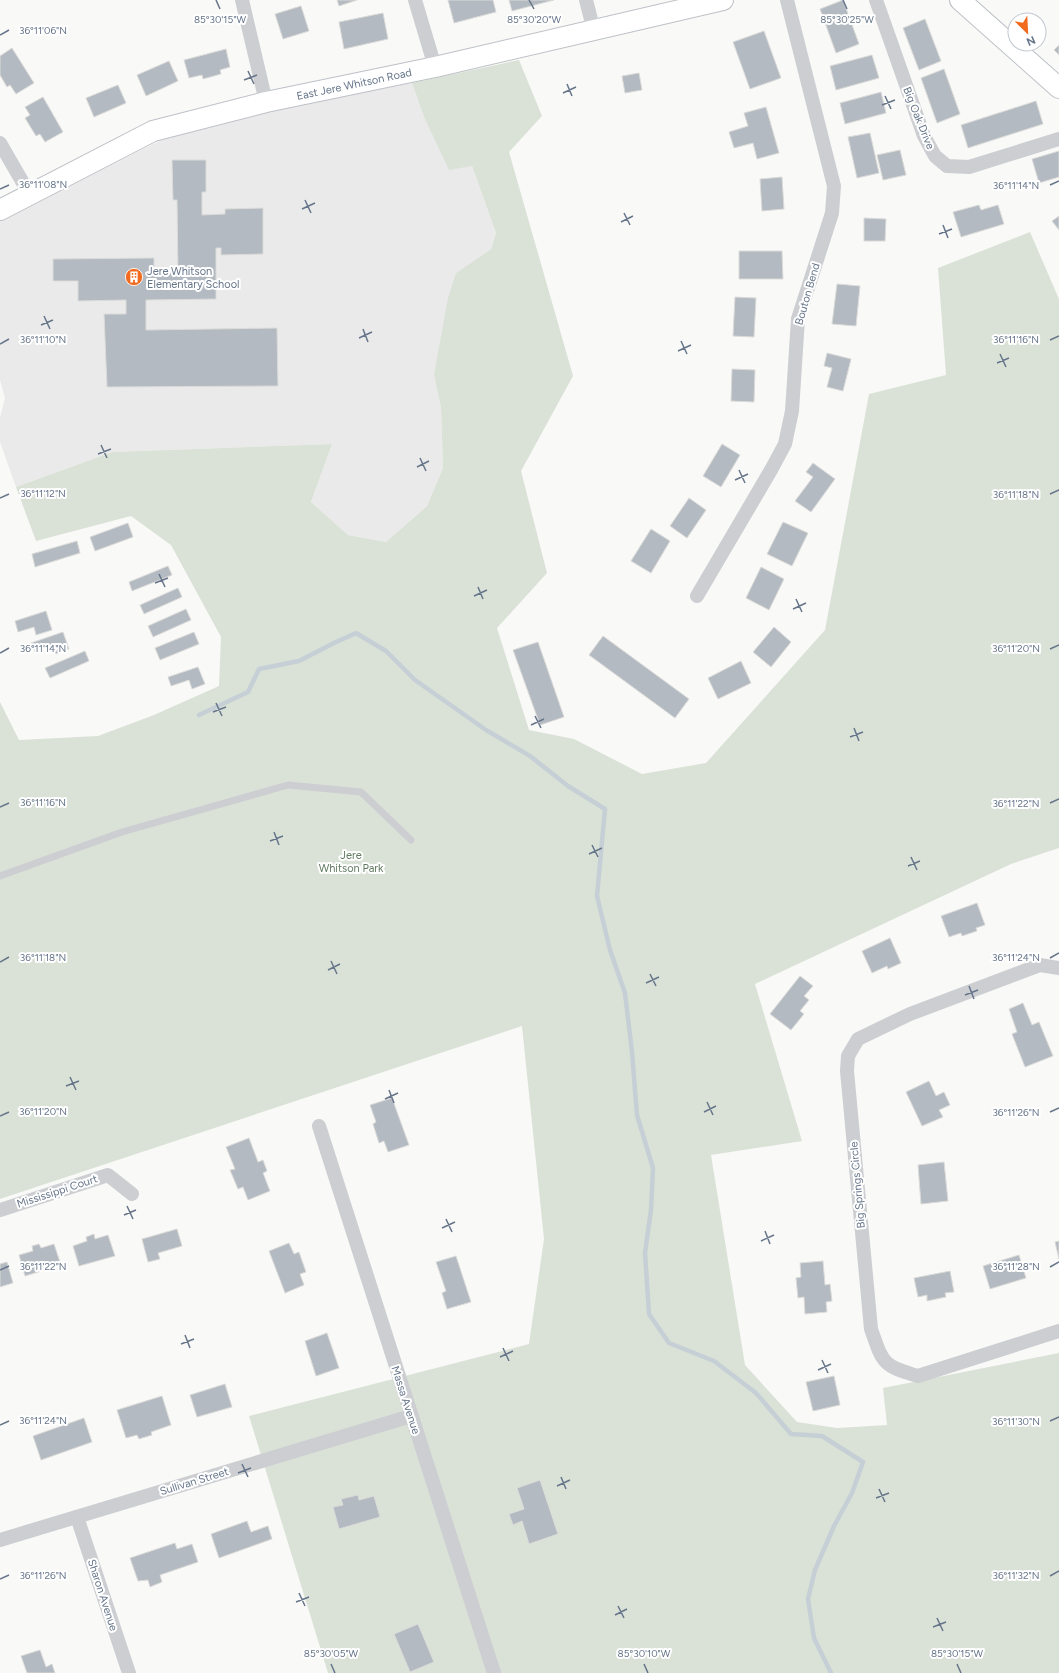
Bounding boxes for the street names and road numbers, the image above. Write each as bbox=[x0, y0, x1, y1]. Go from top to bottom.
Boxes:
street label: East Jere Whitson Road bbox=[295, 66, 413, 103]
street label: Big Oak Drive bbox=[900, 85, 937, 151]
street label: Bouton Bend bbox=[792, 262, 823, 327]
street label: Big Springs Circle bbox=[847, 1141, 868, 1229]
street label: Mississippi Court bbox=[15, 1172, 99, 1211]
street label: Massa Avenue bbox=[388, 1365, 423, 1436]
street label: Sullivan Street bbox=[158, 1465, 230, 1498]
street label: Sharon Avenue bbox=[85, 1558, 120, 1633]

